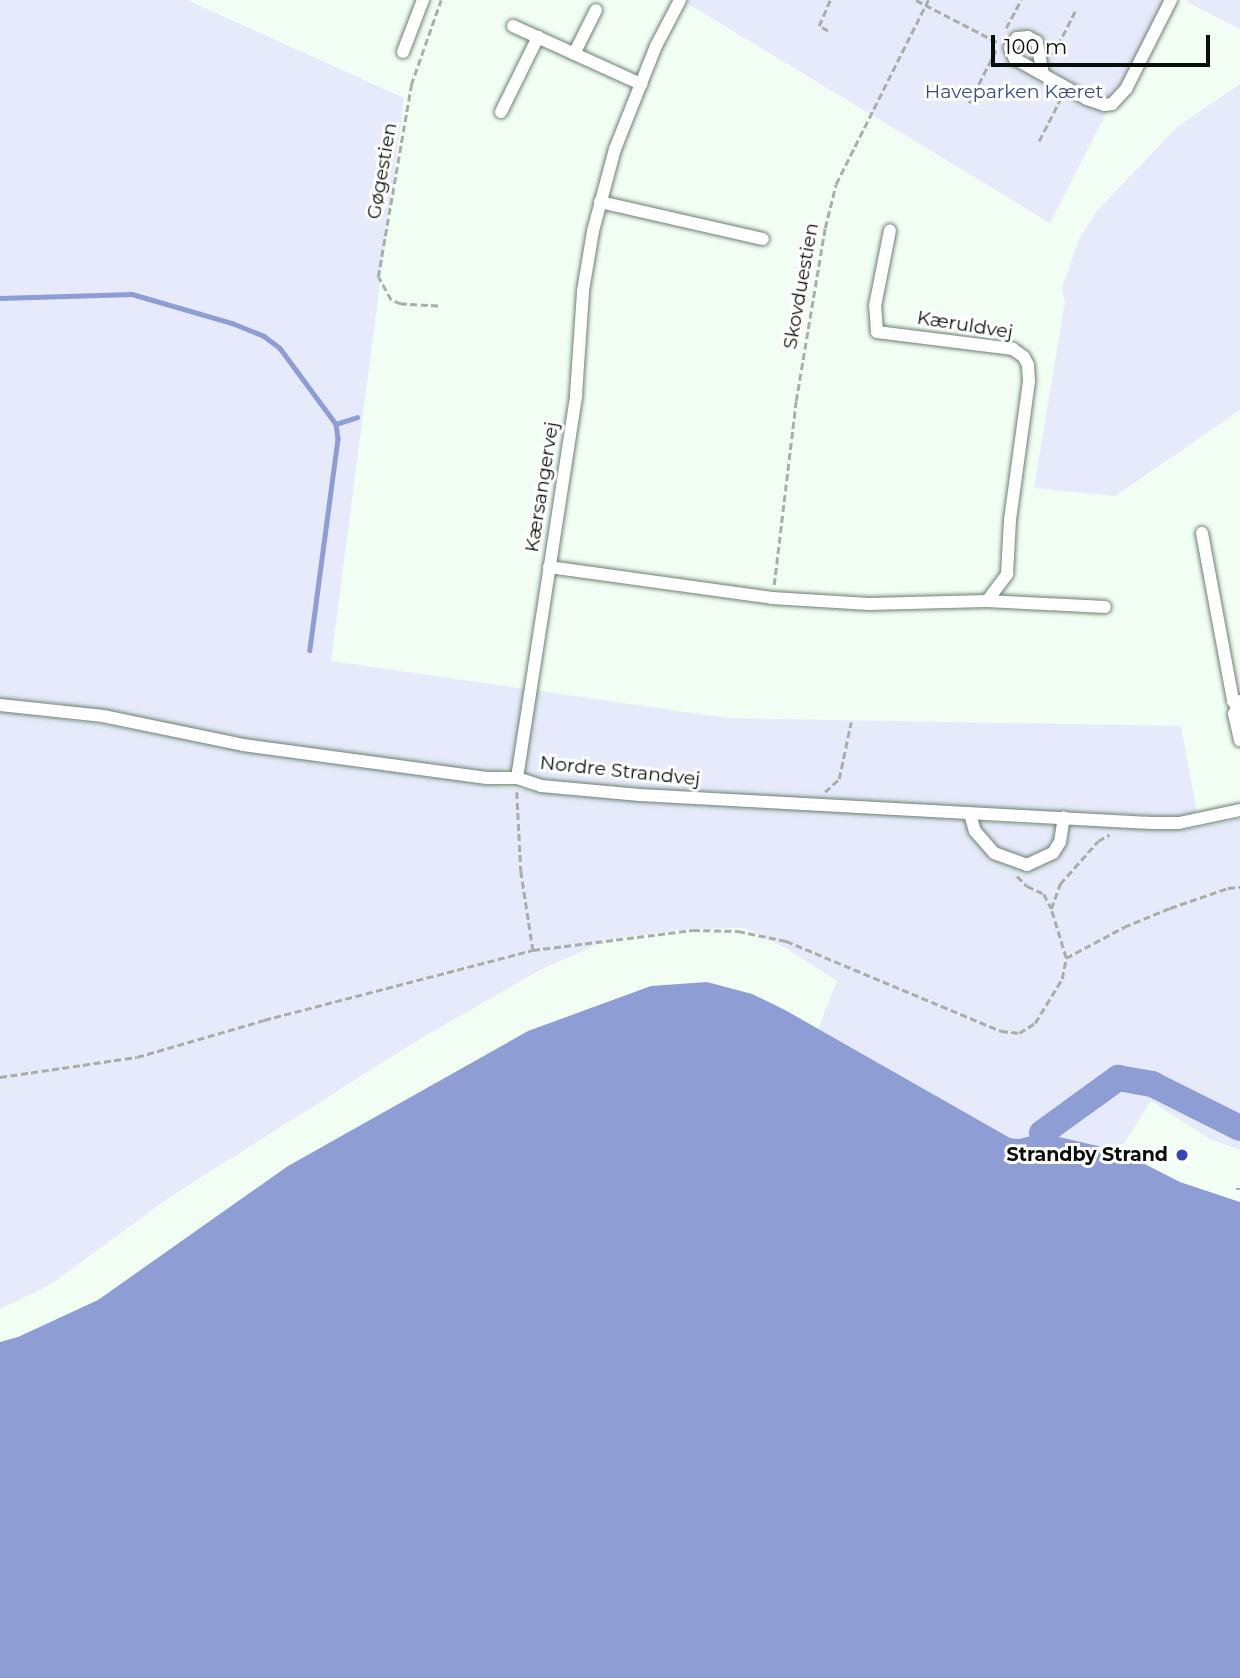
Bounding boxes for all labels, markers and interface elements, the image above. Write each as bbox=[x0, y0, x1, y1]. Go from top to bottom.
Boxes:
scale bar bbox=[995, 21, 1214, 65]
text: 100 m bbox=[1004, 34, 1067, 59]
park label: Haveparken Kæret bbox=[925, 81, 1103, 103]
street label: Gøgestien bbox=[362, 121, 402, 221]
street label: Skovduestien bbox=[779, 221, 823, 351]
street label: Kæruldvej bbox=[915, 306, 1015, 344]
street label: Kærsangervej bbox=[520, 420, 564, 554]
street label: Nordre Strandvej bbox=[539, 751, 701, 791]
place label: Strandby Strand bbox=[1007, 1144, 1168, 1166]
marker: Strandby Strand bbox=[1174, 1147, 1190, 1163]

